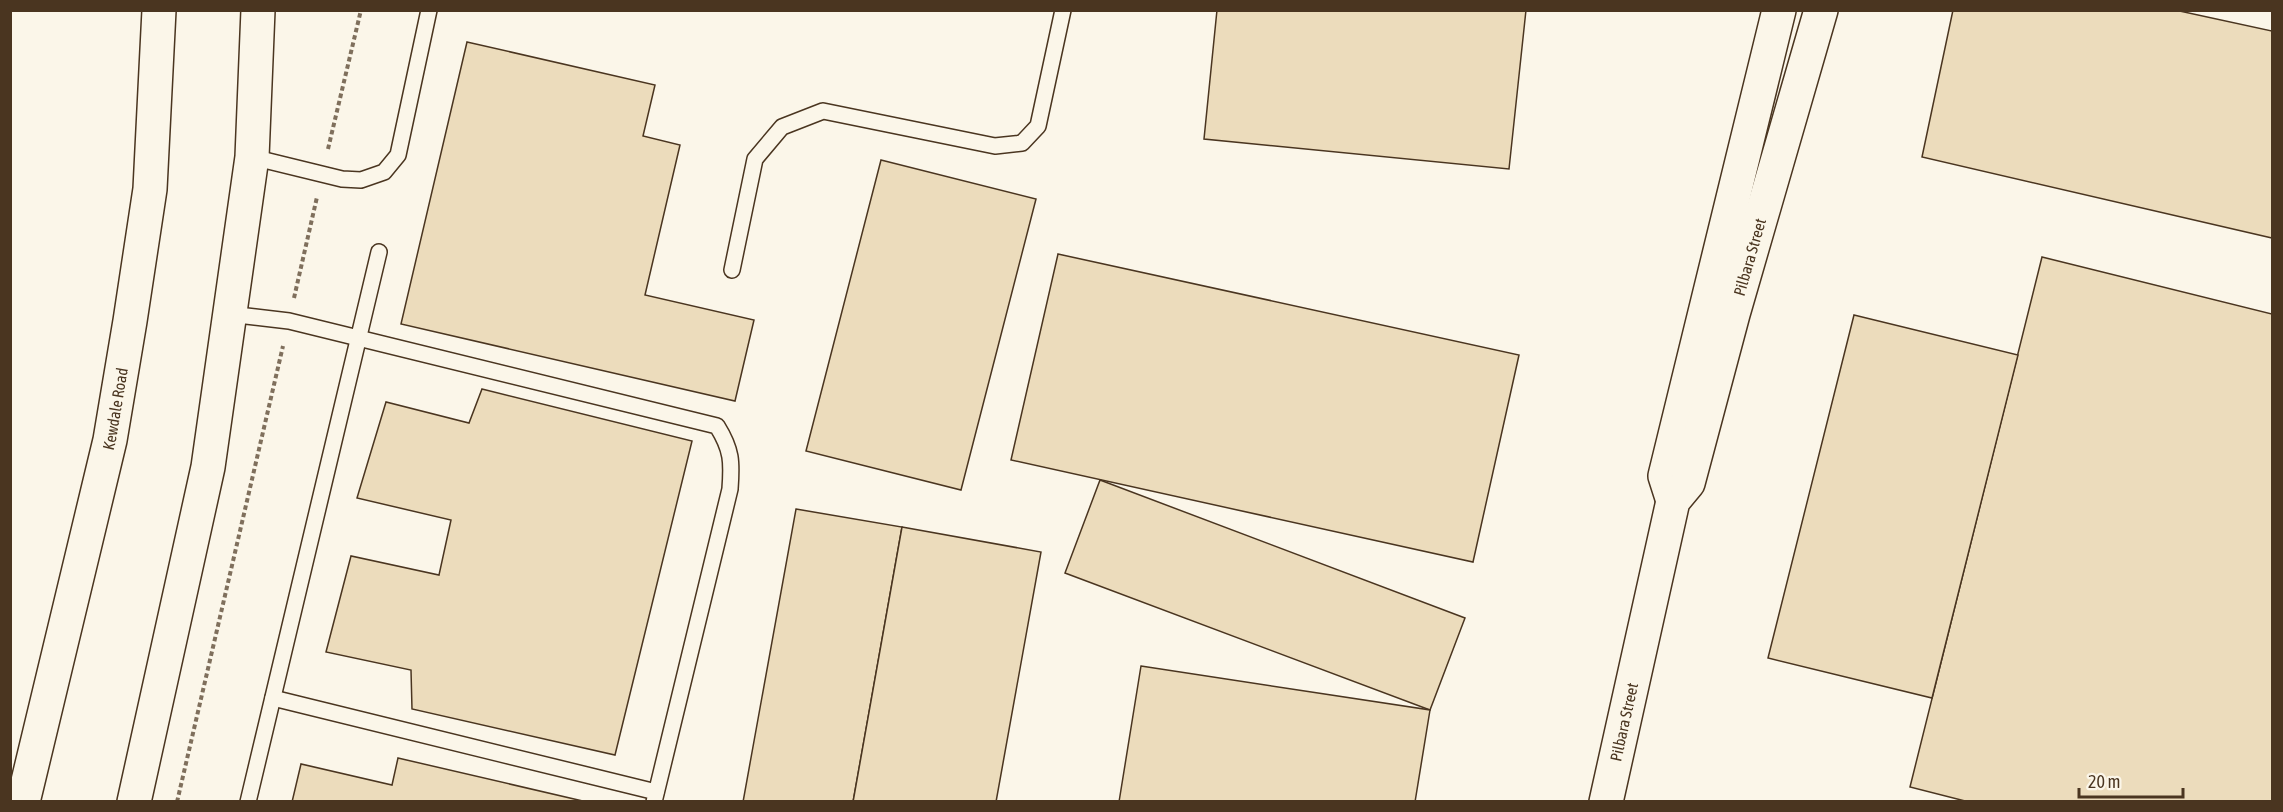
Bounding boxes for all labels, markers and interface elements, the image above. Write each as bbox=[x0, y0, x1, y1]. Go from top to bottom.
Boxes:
street label: Pilbara Street bbox=[1730, 216, 1769, 298]
street label: Kewdale Road bbox=[99, 366, 131, 452]
street label: Pilbara Street bbox=[1606, 681, 1641, 763]
scale bar bbox=[2079, 761, 2182, 799]
text: 20 m bbox=[2088, 771, 2120, 792]

